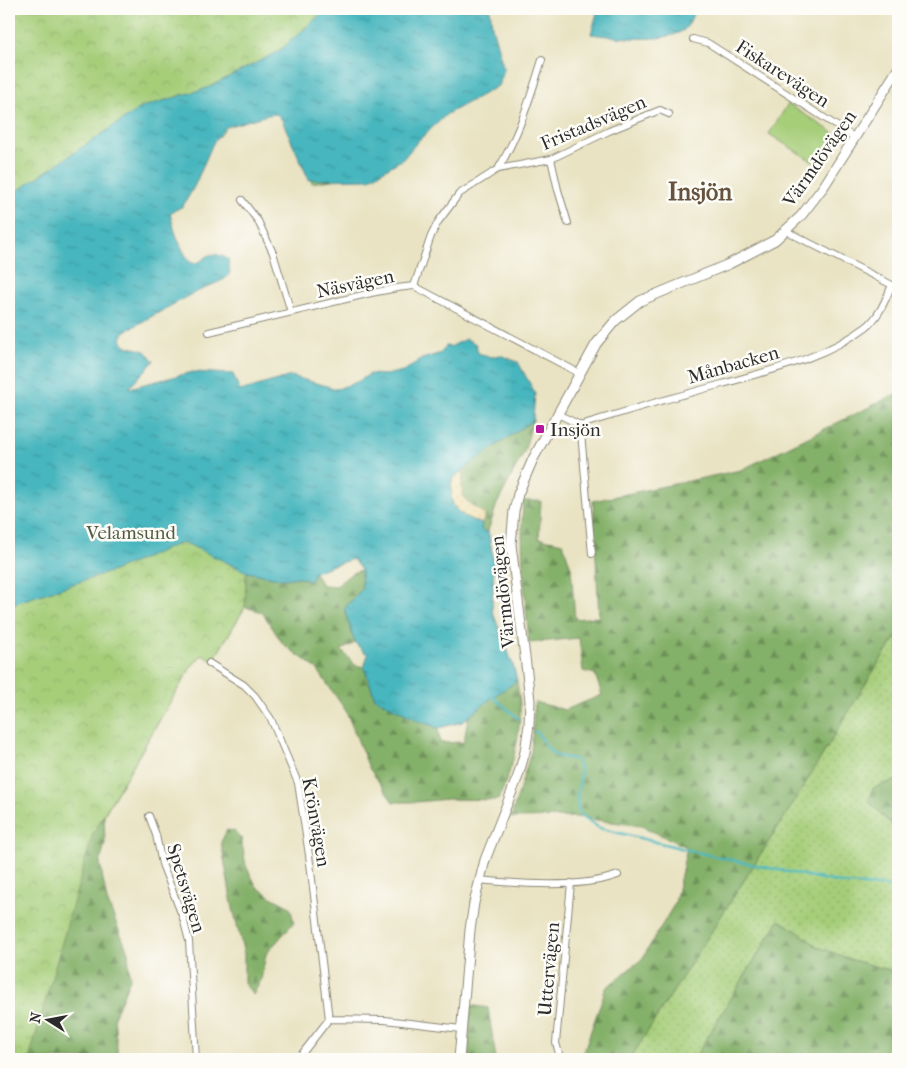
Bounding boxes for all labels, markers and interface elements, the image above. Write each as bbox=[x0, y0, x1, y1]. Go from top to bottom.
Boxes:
street label: Fiskarevägen bbox=[732, 35, 833, 112]
street label: Fristadsvägen bbox=[537, 91, 649, 155]
street label: Värmdövägen bbox=[778, 106, 861, 212]
district label: Insjön bbox=[668, 178, 733, 206]
street label: Näsvägen bbox=[314, 265, 396, 303]
street label: Månbacken bbox=[685, 341, 782, 389]
place label: Insjön bbox=[550, 419, 601, 441]
marker: Insjön bbox=[534, 423, 546, 435]
park label: Velamsund bbox=[85, 522, 176, 544]
street label: Värmdövägen bbox=[486, 534, 520, 650]
street label: Krönvägen bbox=[297, 776, 335, 869]
street label: Spetsvägen bbox=[162, 841, 210, 936]
street label: Uttervägen bbox=[534, 921, 564, 1017]
north arrow bbox=[22, 996, 72, 1046]
text: N bbox=[26, 1010, 45, 1024]

